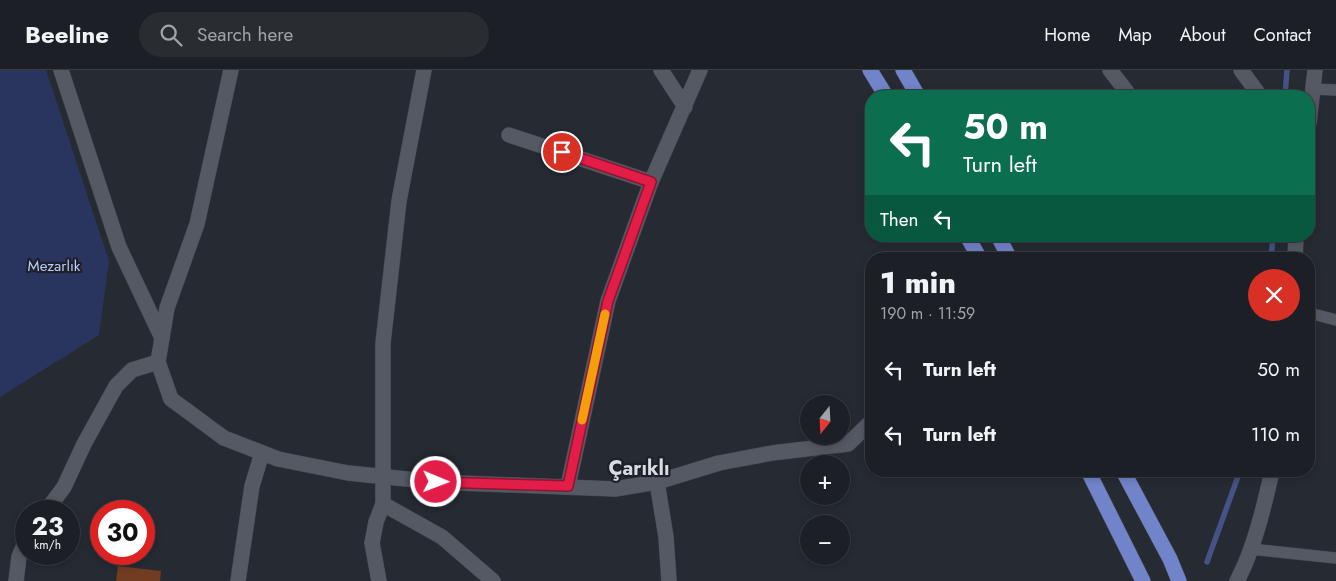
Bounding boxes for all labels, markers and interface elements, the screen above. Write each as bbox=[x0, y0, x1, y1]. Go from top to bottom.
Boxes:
search box bbox=[139, 12, 489, 57]
text: Beeline bbox=[25, 17, 109, 52]
icon: search bbox=[157, 21, 185, 49]
text: Search here bbox=[197, 21, 293, 48]
text: Home bbox=[1044, 22, 1090, 48]
text: Map bbox=[1118, 22, 1152, 48]
text: About bbox=[1180, 22, 1225, 48]
text: Contact bbox=[1253, 22, 1311, 48]
text: 50 m bbox=[963, 102, 1048, 152]
icon: left bbox=[880, 110, 945, 175]
pin bbox=[541, 131, 583, 173]
icon: arrive bbox=[548, 138, 576, 166]
text: Turn left bbox=[963, 148, 1037, 180]
icon: left bbox=[929, 205, 957, 233]
text: Then bbox=[880, 206, 919, 233]
park label: Mezarlık bbox=[28, 255, 81, 277]
text: 1 min bbox=[880, 261, 956, 304]
button: close bbox=[1248, 269, 1300, 321]
text: 190 m · 11:59 bbox=[880, 302, 975, 325]
icon: left bbox=[880, 356, 908, 384]
text: Turn left bbox=[923, 356, 996, 383]
text: 50 m bbox=[1257, 356, 1300, 383]
north arrow bbox=[800, 395, 850, 445]
map controls bbox=[800, 395, 850, 565]
icon: left bbox=[880, 421, 908, 449]
text: Turn left bbox=[923, 421, 996, 448]
text: 110 m bbox=[1251, 421, 1300, 448]
district label: Çarıklı bbox=[609, 454, 670, 483]
position arrow bbox=[409, 455, 461, 507]
button: + bbox=[800, 455, 850, 505]
speed limit sign: 30 bbox=[90, 500, 155, 565]
text: 23 bbox=[32, 508, 63, 544]
button: − bbox=[800, 515, 850, 565]
text: km/h bbox=[34, 536, 61, 554]

